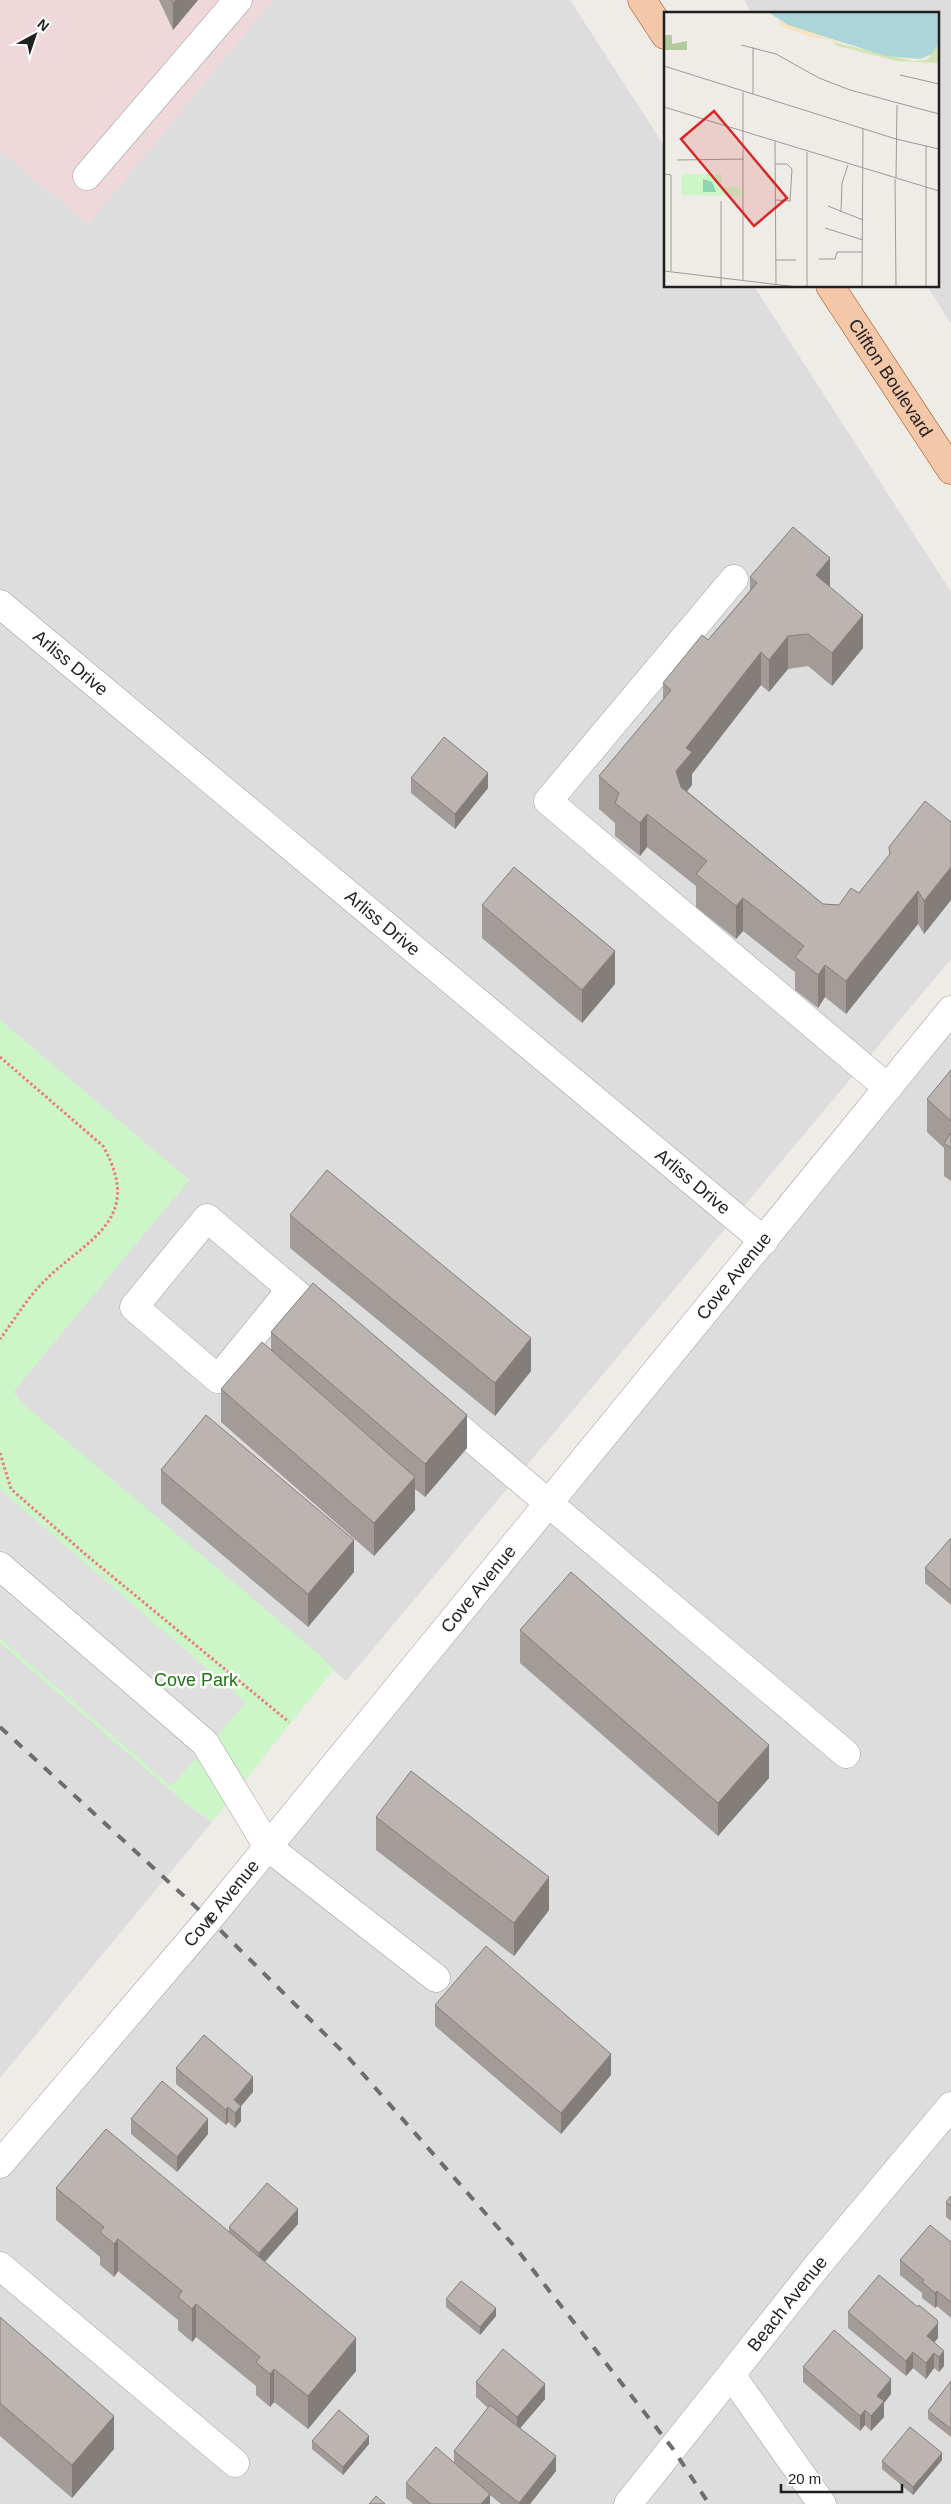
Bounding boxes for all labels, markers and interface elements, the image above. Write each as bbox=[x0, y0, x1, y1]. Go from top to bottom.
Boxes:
north arrow bbox=[10, 10, 60, 60]
inset map bbox=[664, 12, 938, 288]
text: N bbox=[34, 16, 52, 34]
street label: Clifton Boulevard bbox=[844, 315, 936, 441]
street label: Arliss Drive bbox=[29, 626, 112, 700]
street label: Arliss Drive bbox=[341, 886, 424, 960]
street label: Arliss Drive bbox=[651, 1145, 734, 1218]
street label: Cove Avenue bbox=[692, 1228, 775, 1324]
street label: Cove Avenue bbox=[437, 1541, 520, 1637]
park label: Cove Park bbox=[154, 1670, 239, 1690]
street label: Cove Avenue bbox=[180, 1856, 263, 1951]
street label: Beach Avenue bbox=[743, 2252, 831, 2355]
scale bar bbox=[781, 2462, 902, 2494]
text: 20 m bbox=[788, 2470, 821, 2487]

